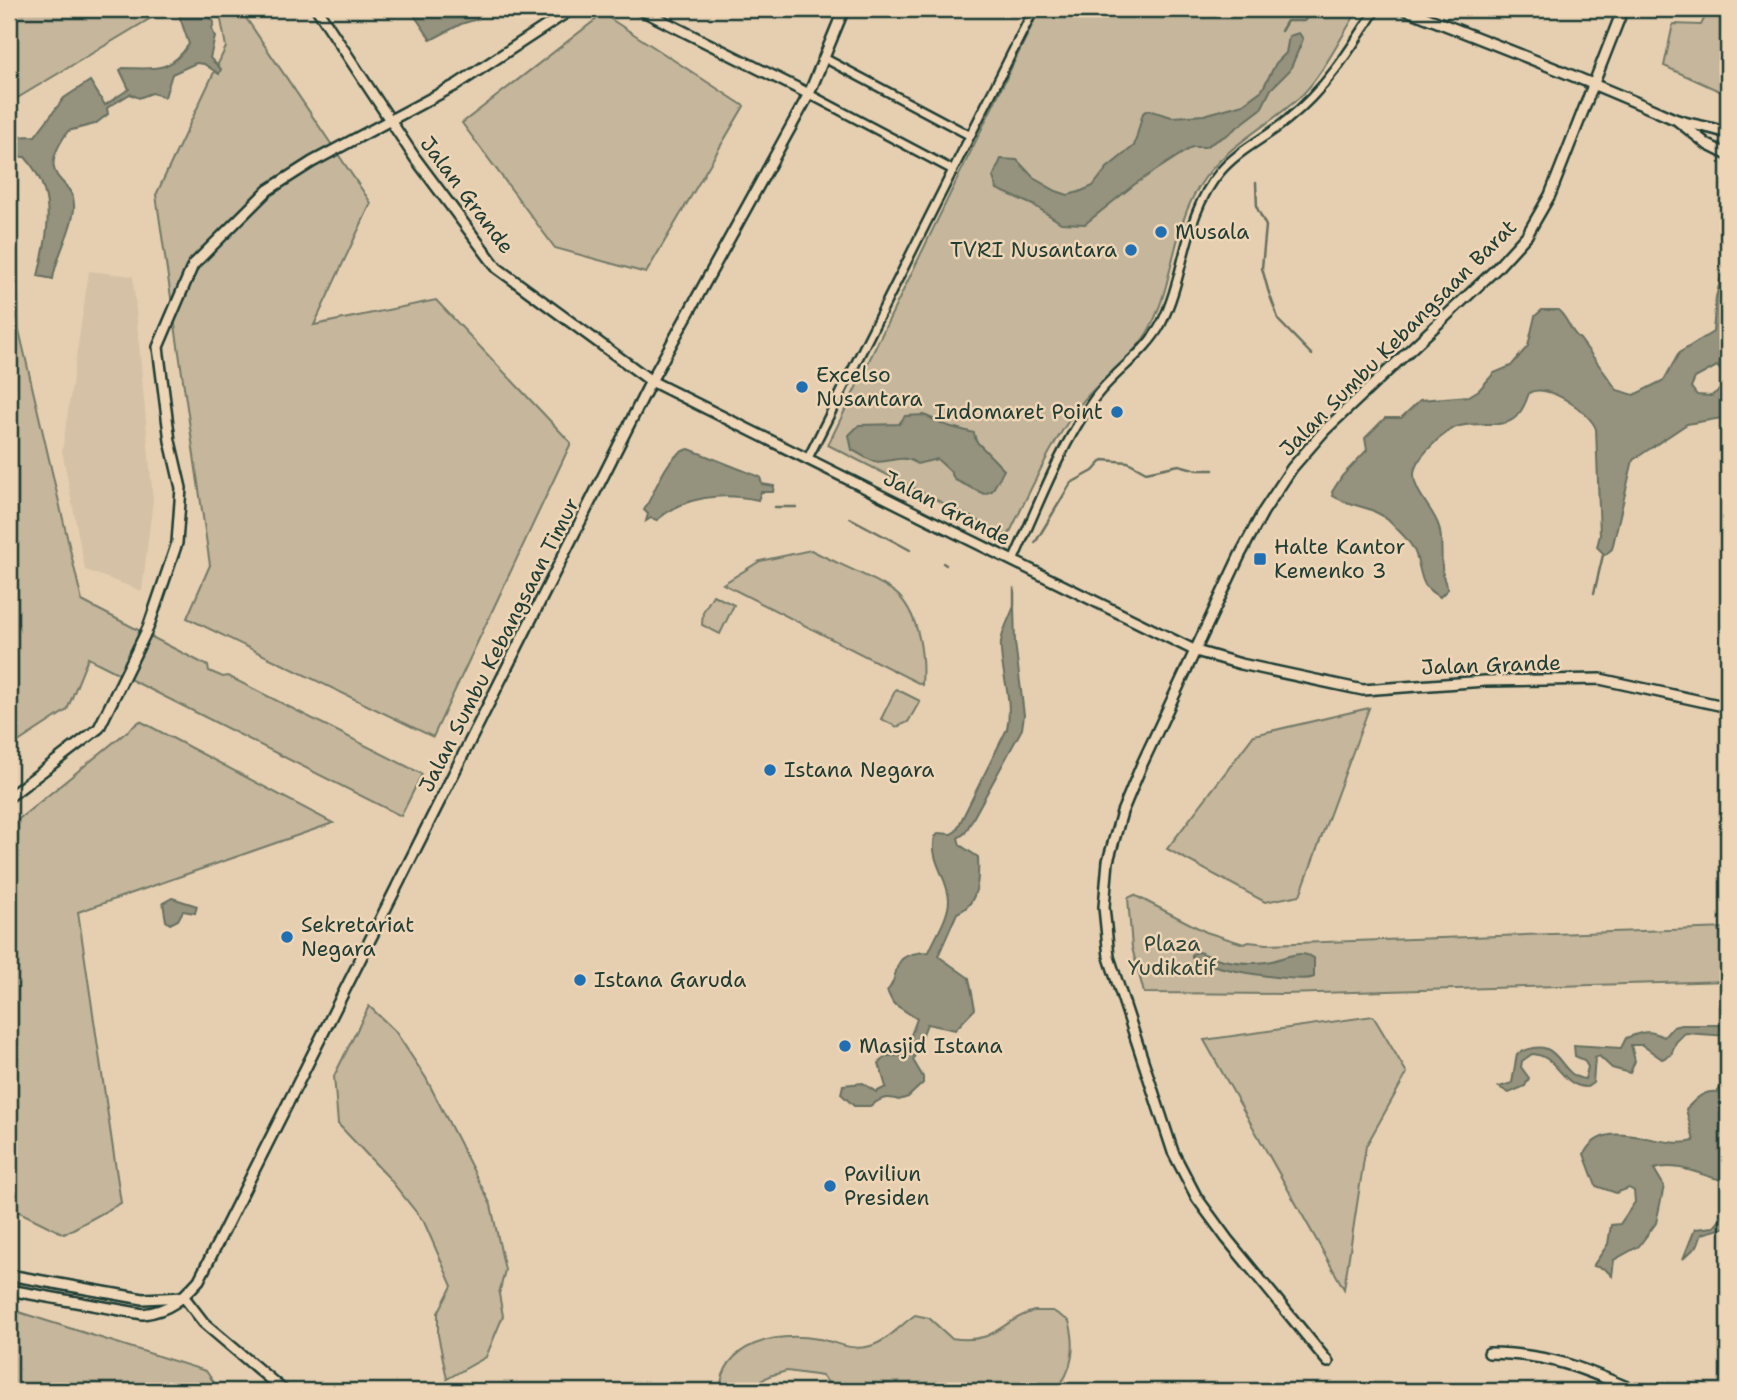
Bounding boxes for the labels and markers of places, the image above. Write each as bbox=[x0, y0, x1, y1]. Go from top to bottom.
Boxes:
place label: Musala bbox=[1175, 218, 1249, 246]
marker: Musala bbox=[1153, 224, 1169, 240]
place label: TVRI Nusantara bbox=[950, 236, 1117, 264]
marker: TVRI Nusantara bbox=[1123, 242, 1139, 258]
place label: Excelso Nusantara bbox=[816, 361, 923, 413]
marker: Excelso Nusantara bbox=[794, 379, 810, 395]
place label: Indomaret Point bbox=[934, 398, 1103, 426]
marker: Indomaret Point bbox=[1109, 404, 1125, 420]
place label: Halte Kantor Kemenko 3 bbox=[1274, 533, 1406, 585]
marker: Halte Kantor Kemenko 3 bbox=[1252, 551, 1268, 567]
place label: Istana Negara bbox=[784, 756, 934, 784]
marker: Istana Negara bbox=[762, 762, 778, 778]
place label: Sekretariat Negara bbox=[301, 911, 414, 963]
marker: Sekretariat Negara bbox=[279, 929, 295, 945]
place label: Istana Garuda bbox=[594, 966, 746, 994]
marker: Istana Garuda bbox=[572, 972, 588, 988]
place label: Masjid Istana bbox=[859, 1032, 1002, 1060]
marker: Masjid Istana bbox=[837, 1038, 853, 1054]
place label: Paviliun Presiden bbox=[844, 1160, 930, 1212]
marker: Paviliun Presiden bbox=[822, 1178, 838, 1194]

